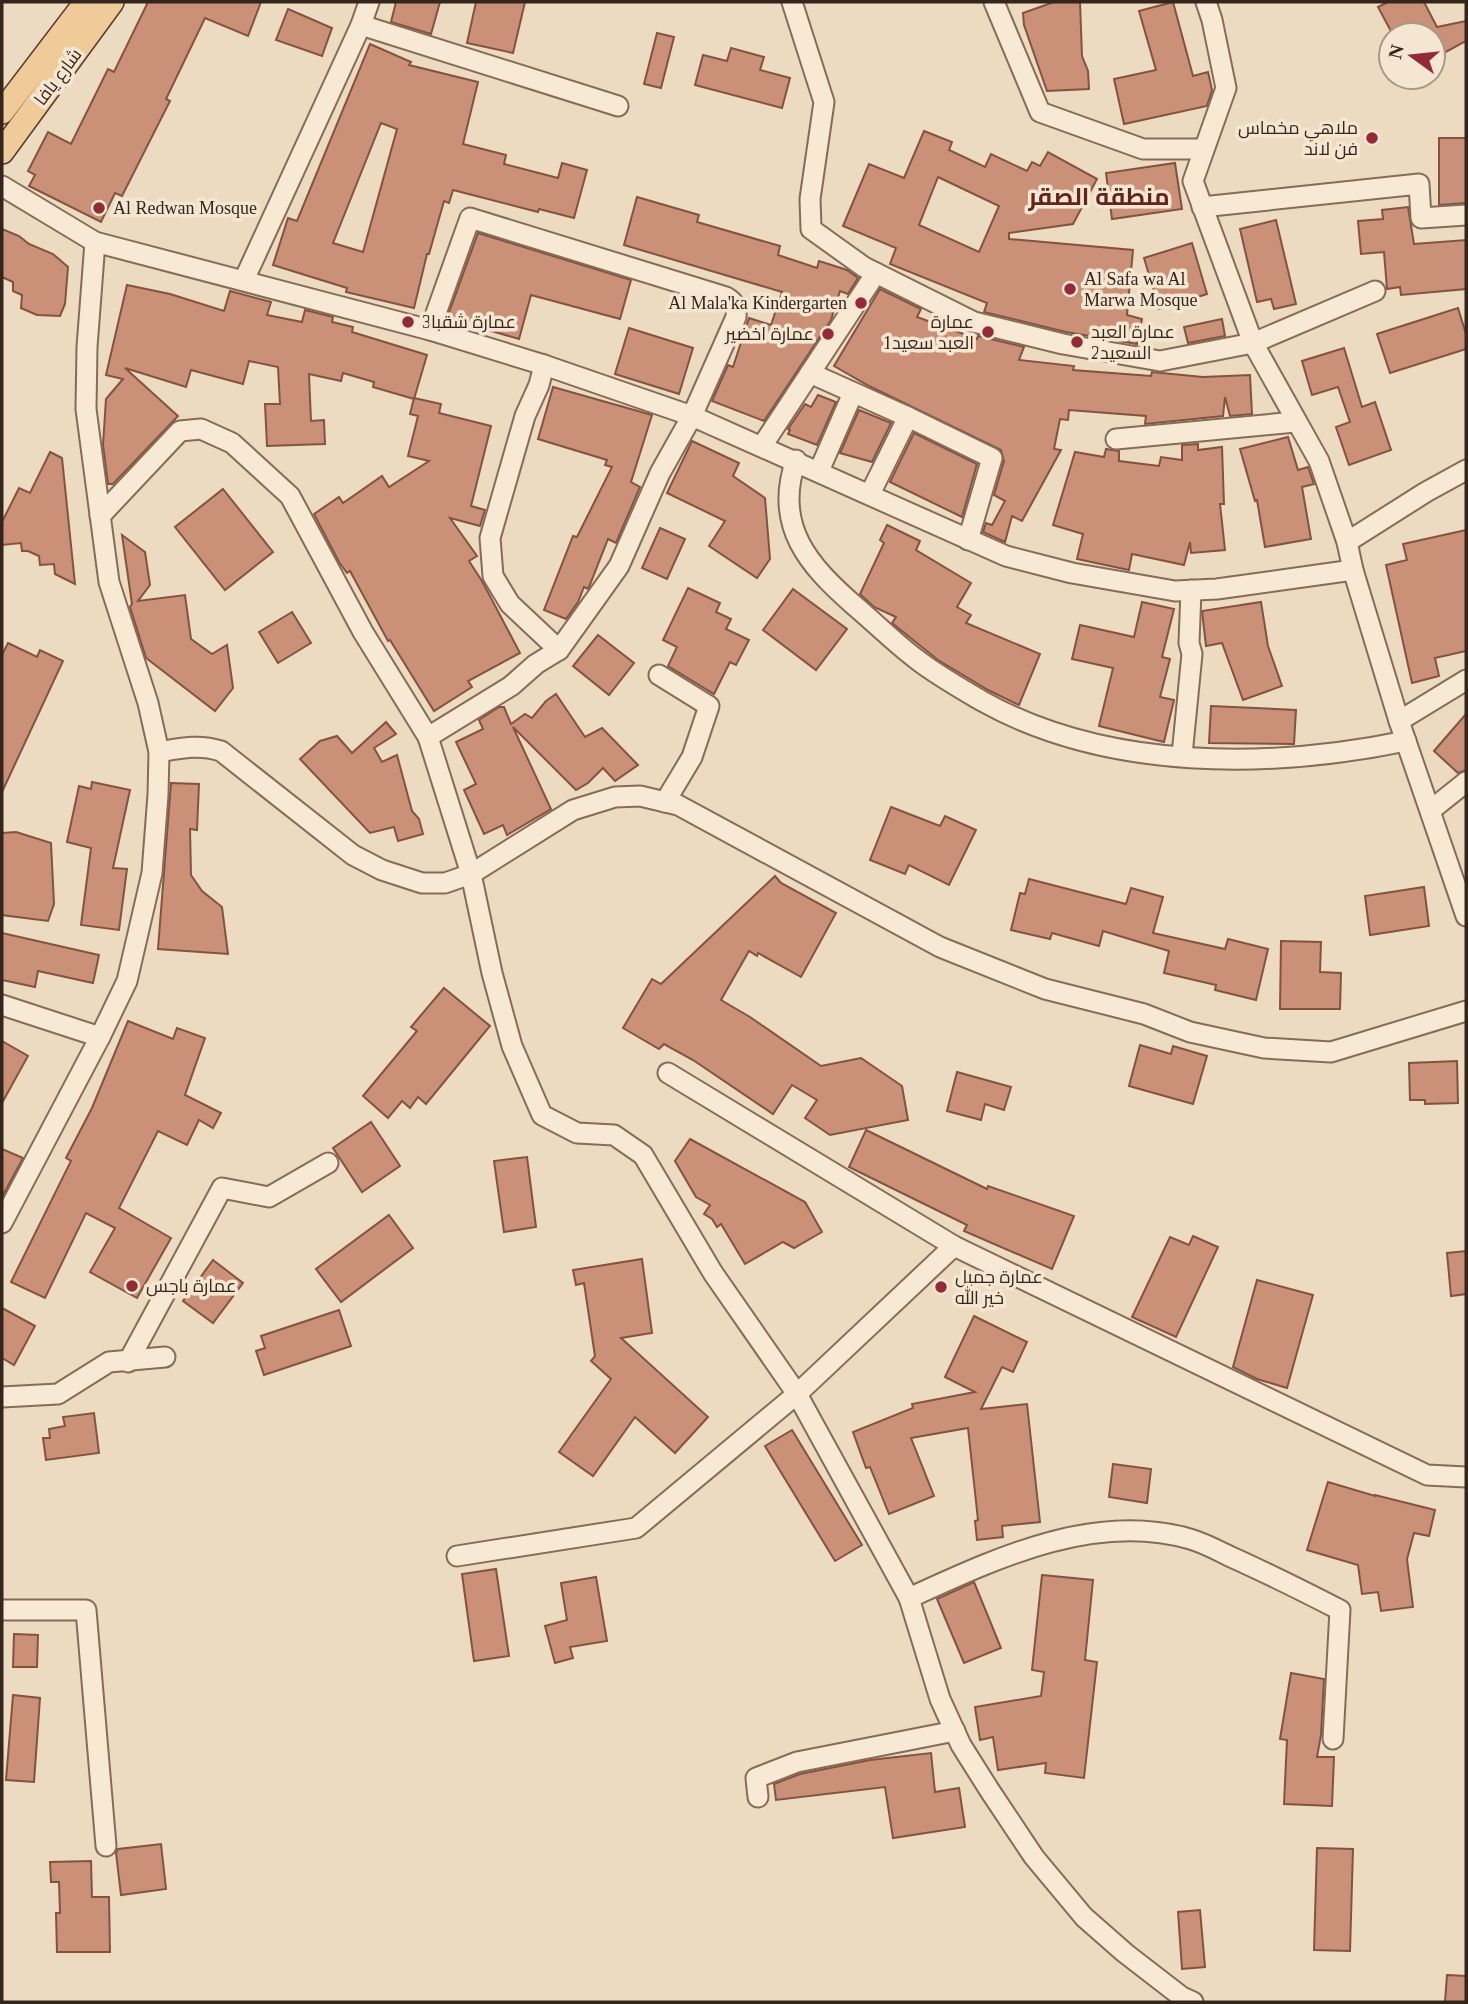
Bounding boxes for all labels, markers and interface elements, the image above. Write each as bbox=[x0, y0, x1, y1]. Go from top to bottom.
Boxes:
north arrow bbox=[1377, 21, 1447, 91]
text: N bbox=[1384, 42, 1408, 61]
street label: شارع يافا bbox=[30, 45, 87, 110]
place label: ملاهي مخماس فن لاند bbox=[1238, 118, 1358, 160]
marker: ملاهي مخماس فن لاند bbox=[1364, 130, 1380, 146]
district label: منطقة الصقر bbox=[1027, 184, 1170, 211]
place label: Al Redwan Mosque bbox=[113, 198, 257, 218]
marker: Al Redwan Mosque bbox=[91, 200, 107, 216]
place label: Al Safa wa Al Marwa Mosque bbox=[1084, 269, 1197, 310]
marker: Al Safa wa Al Marwa Mosque bbox=[1062, 281, 1078, 297]
place label: Al Mala'ka Kindergarten bbox=[668, 293, 847, 313]
marker: Al Mala'ka Kindergarten bbox=[853, 295, 869, 311]
place label: عمارة شقبا3 bbox=[422, 312, 516, 333]
place label: عمارة العبد سعيد1 bbox=[883, 312, 974, 353]
marker: عمارة شقبا3 bbox=[400, 314, 416, 330]
place label: عمارة العبد السعيد2 bbox=[1091, 322, 1175, 363]
place label: عمارة اخضير bbox=[724, 324, 814, 345]
marker: عمارة العبد سعيد1 bbox=[980, 324, 996, 340]
marker: عمارة اخضير bbox=[820, 326, 836, 342]
marker: عمارة العبد السعيد2 bbox=[1069, 334, 1085, 350]
place label: عمارة جميل خير الله bbox=[955, 1267, 1043, 1309]
place label: عمارة باجس bbox=[146, 1276, 236, 1297]
marker: عمارة باجس bbox=[124, 1278, 140, 1294]
marker: عمارة جميل خير الله bbox=[933, 1279, 949, 1295]

